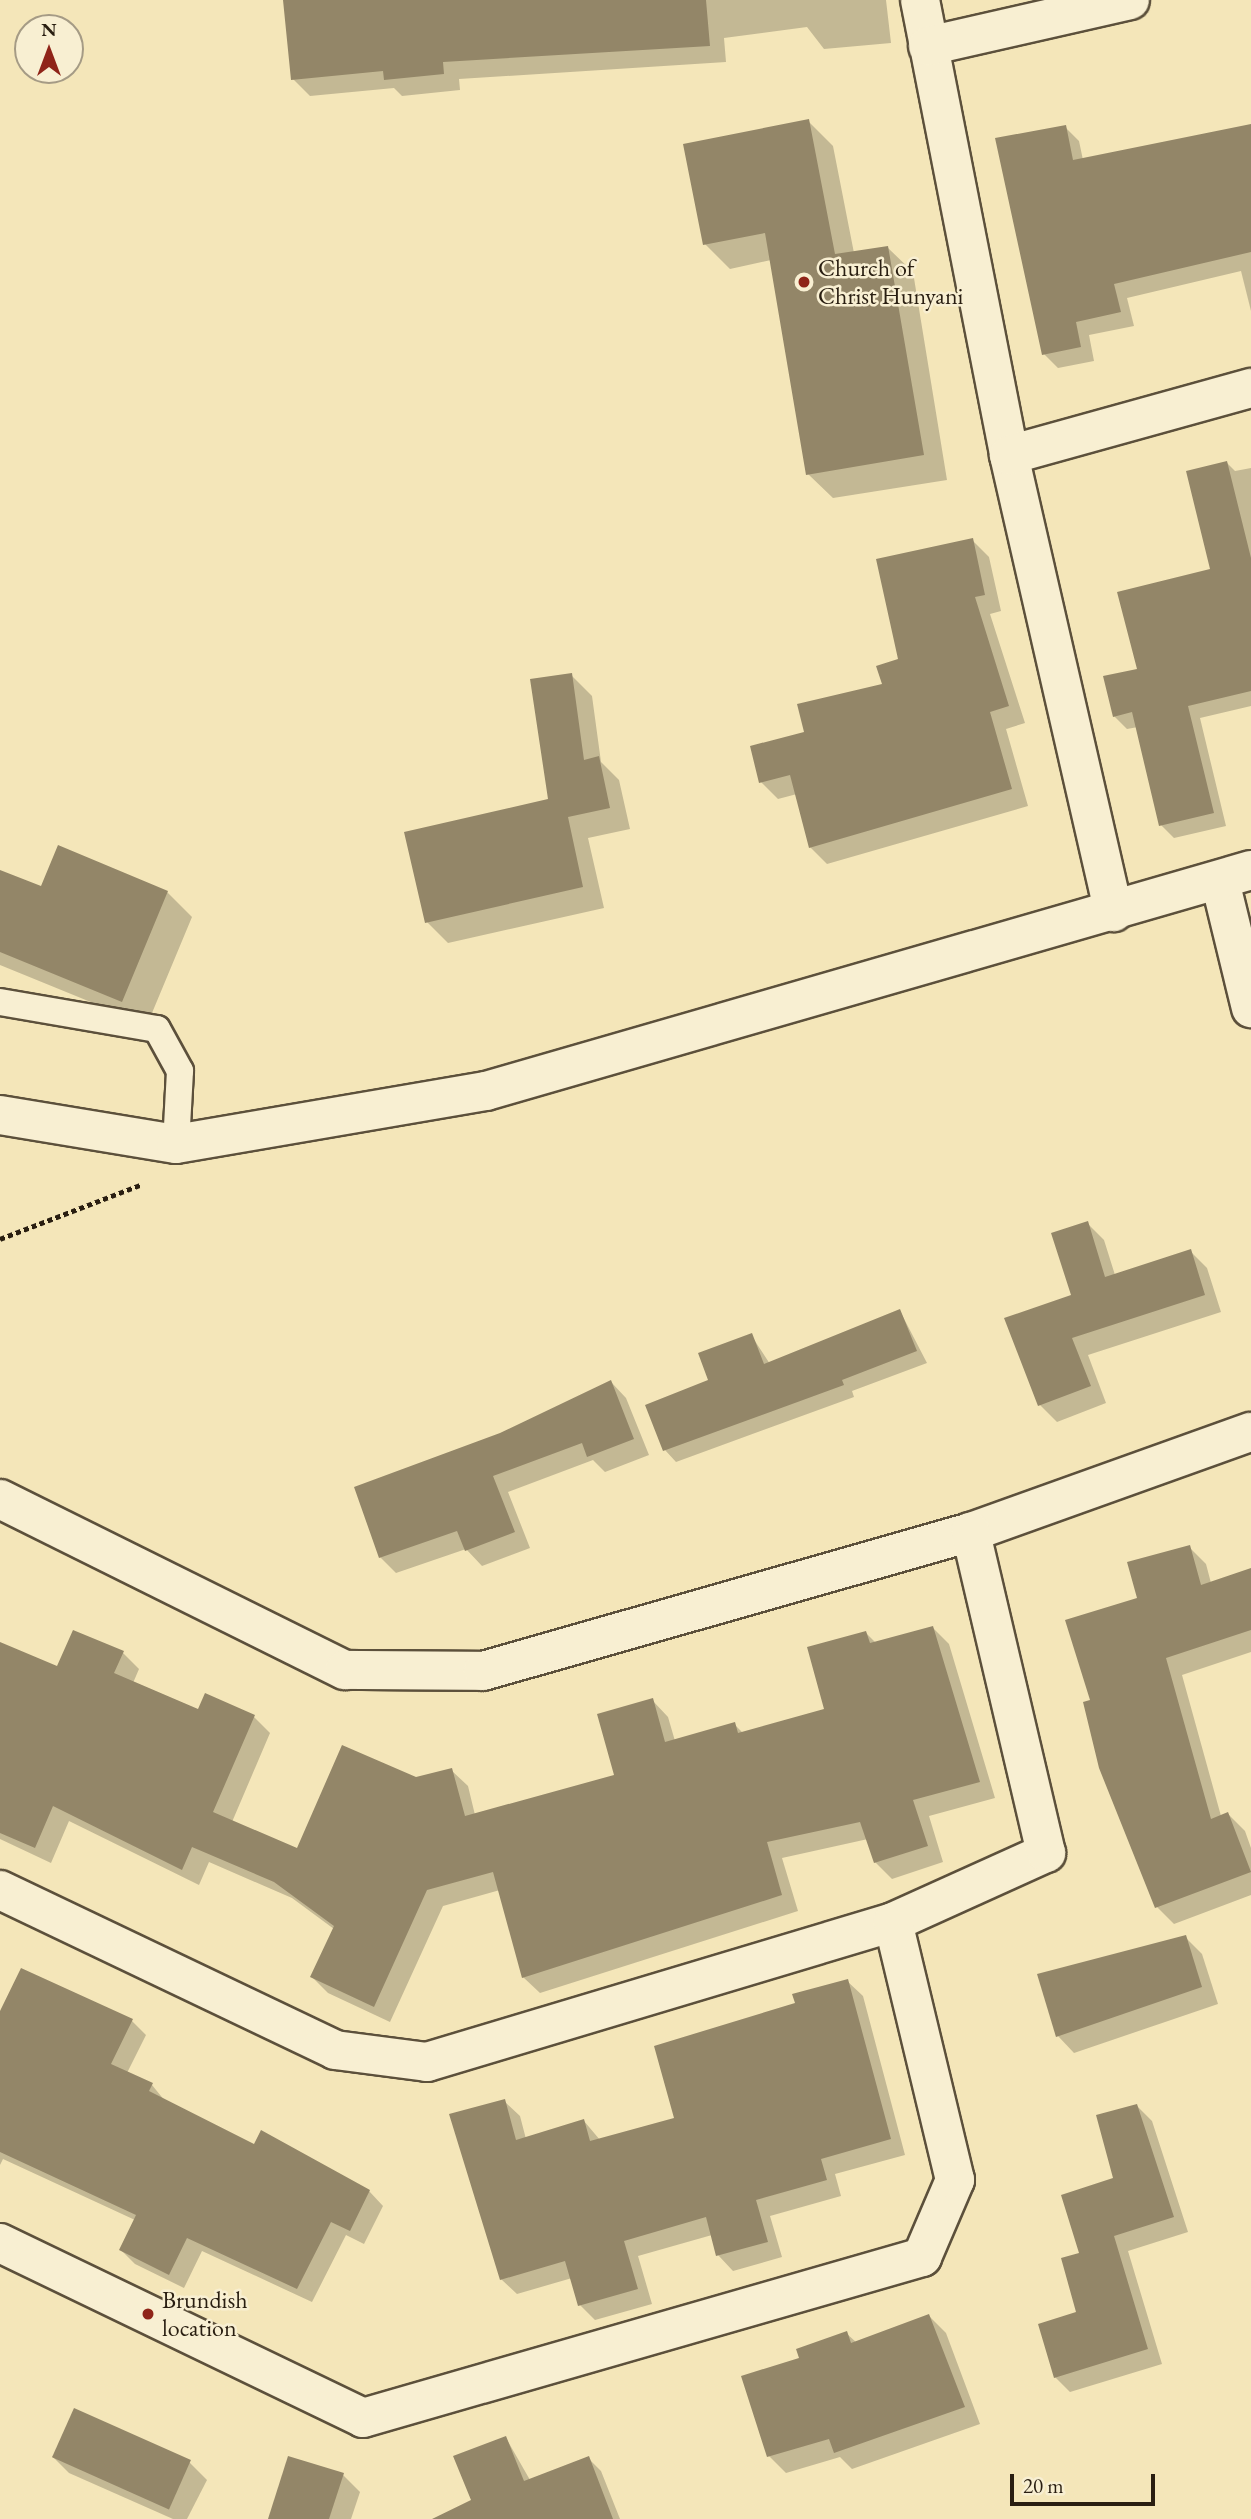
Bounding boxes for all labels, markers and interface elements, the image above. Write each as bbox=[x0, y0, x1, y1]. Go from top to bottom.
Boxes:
north arrow bbox=[14, 14, 84, 84]
text: N bbox=[41, 17, 57, 42]
place label: Church of Christ Hunyani bbox=[818, 254, 963, 310]
marker: Church of Christ Hunyani bbox=[796, 274, 812, 290]
place label: Brundish location bbox=[162, 2286, 248, 2342]
marker: Brundish location bbox=[140, 2306, 156, 2322]
scale bar bbox=[1013, 2460, 1158, 2504]
text: 20 m bbox=[1023, 2472, 1064, 2499]

